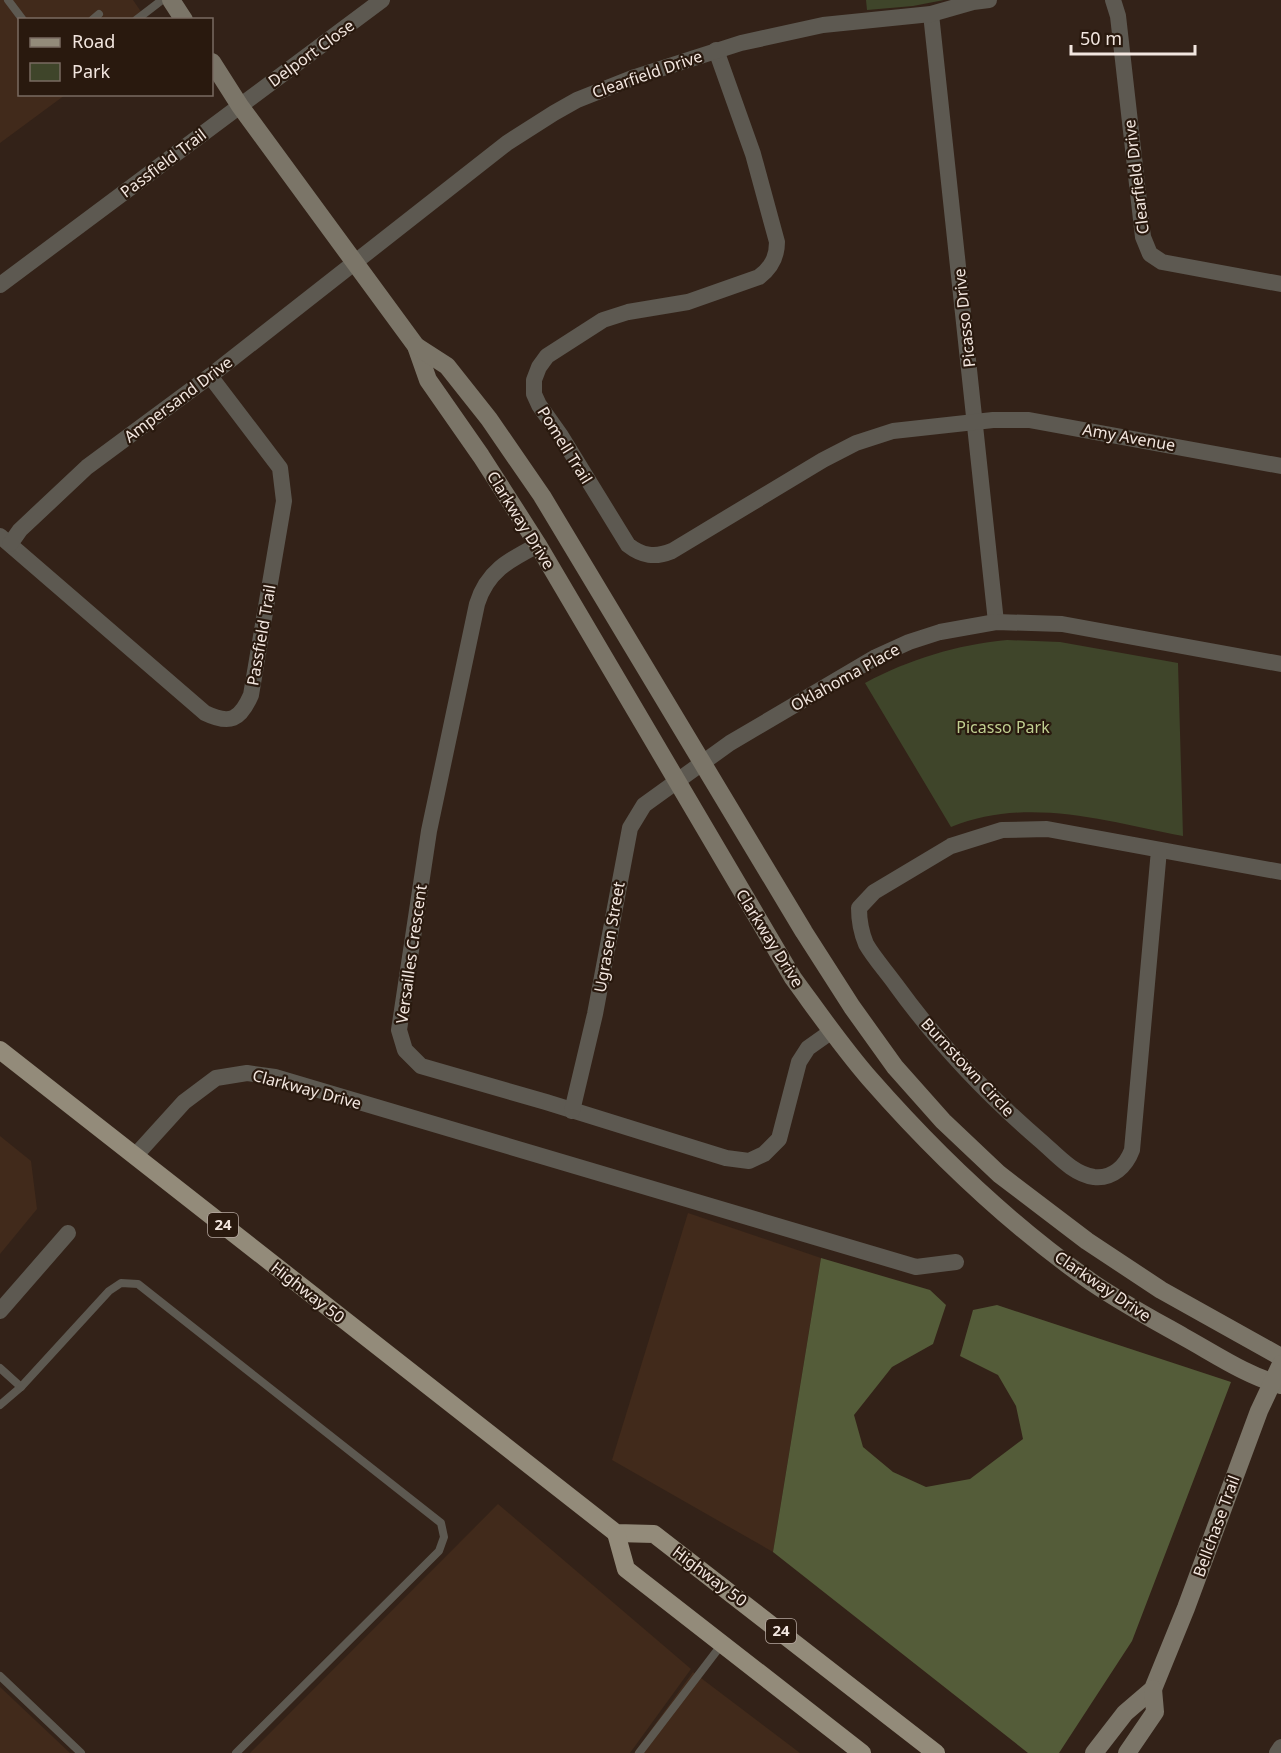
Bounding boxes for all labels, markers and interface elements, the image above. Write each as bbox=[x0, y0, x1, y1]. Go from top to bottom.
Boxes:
street label: Delport Close bbox=[263, 14, 359, 92]
legend bbox=[18, 18, 213, 96]
scale bar bbox=[1071, 18, 1196, 56]
text: 50 m bbox=[1080, 26, 1122, 50]
text: Road bbox=[72, 29, 115, 53]
street label: Clearfield Drive bbox=[589, 45, 705, 103]
text: Park bbox=[72, 59, 110, 83]
street label: Clearfield Drive bbox=[1118, 118, 1154, 236]
street label: Passfield Trail bbox=[115, 123, 211, 203]
street label: Picasso Drive bbox=[948, 268, 980, 368]
street label: Ampersand Drive bbox=[119, 351, 237, 447]
street label: Pomell Trail bbox=[533, 402, 597, 488]
street label: Amy Avenue bbox=[1081, 418, 1177, 456]
street label: Clarkway Drive bbox=[482, 467, 560, 573]
street label: Passfield Trail bbox=[241, 583, 281, 687]
street label: Oklahoma Place bbox=[787, 638, 903, 716]
park label: Picasso Park bbox=[956, 716, 1050, 738]
street label: Ugrasen Street bbox=[588, 880, 630, 994]
street label: Versailles Crescent bbox=[390, 883, 432, 1025]
street label: Clarkway Drive bbox=[731, 885, 809, 991]
street label: Burnstown Circle bbox=[916, 1013, 1020, 1121]
street label: Clarkway Drive bbox=[250, 1064, 364, 1114]
road number: 24 bbox=[208, 1213, 238, 1237]
street label: Clarkway Drive bbox=[1051, 1246, 1155, 1326]
street label: Highway 50 bbox=[267, 1256, 349, 1328]
street label: Bellchase Trail bbox=[1187, 1472, 1245, 1580]
street label: Highway 50 bbox=[668, 1541, 752, 1611]
road number: 24 bbox=[766, 1619, 796, 1643]

